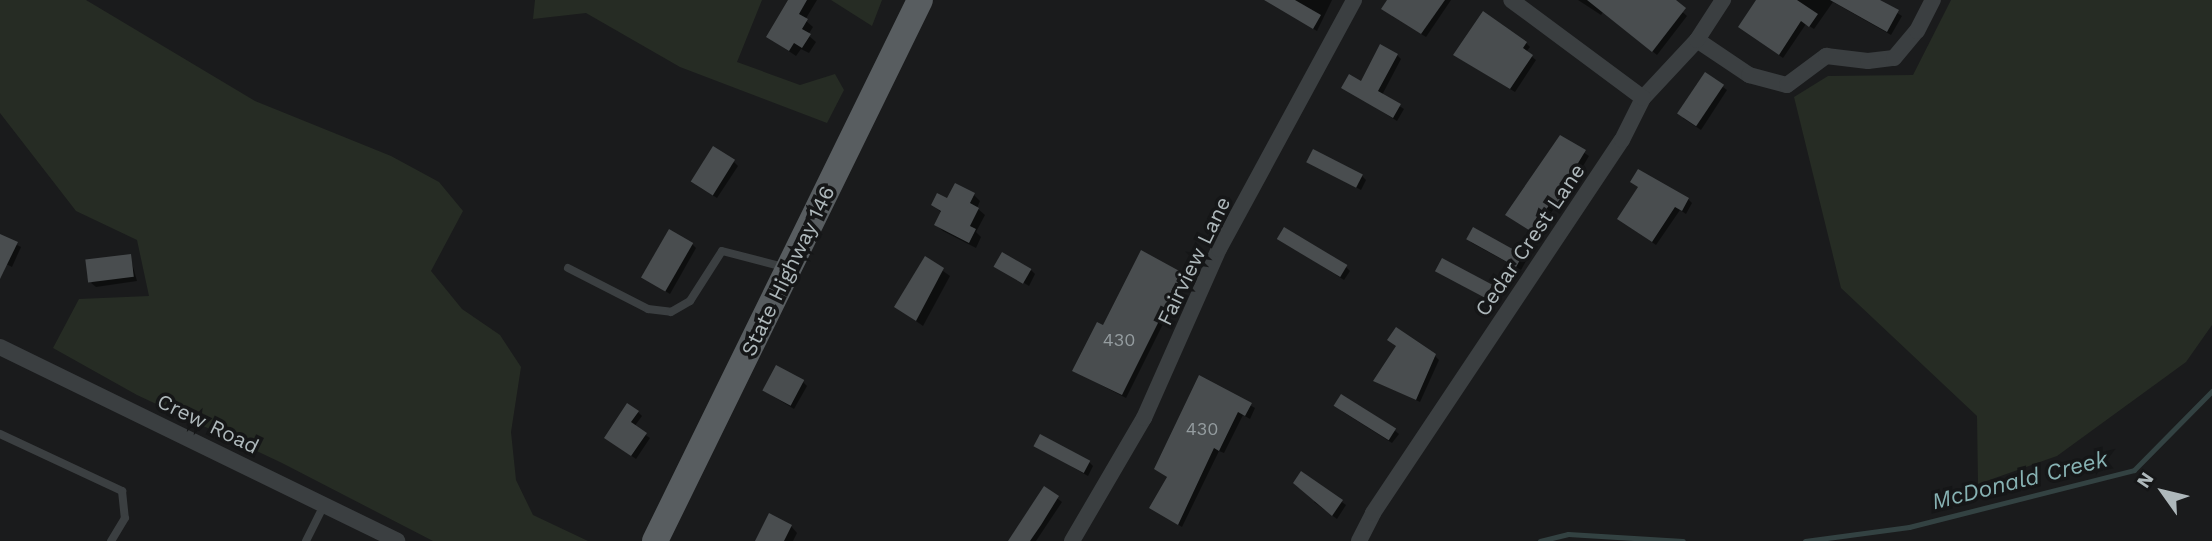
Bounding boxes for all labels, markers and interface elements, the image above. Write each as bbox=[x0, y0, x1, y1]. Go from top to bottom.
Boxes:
street label: Cedar Crest Lane bbox=[1470, 159, 1590, 321]
street label: State Highway 146 bbox=[736, 181, 840, 361]
street label: Fairview Lane bbox=[1152, 192, 1236, 330]
house number: 430 bbox=[1103, 329, 1135, 351]
street label: Crew Road bbox=[153, 388, 263, 460]
house number: 430 bbox=[1186, 418, 1218, 440]
water label: McDonald Creek bbox=[1929, 446, 2111, 516]
north arrow bbox=[2128, 457, 2198, 527]
text: N bbox=[2132, 468, 2159, 492]

